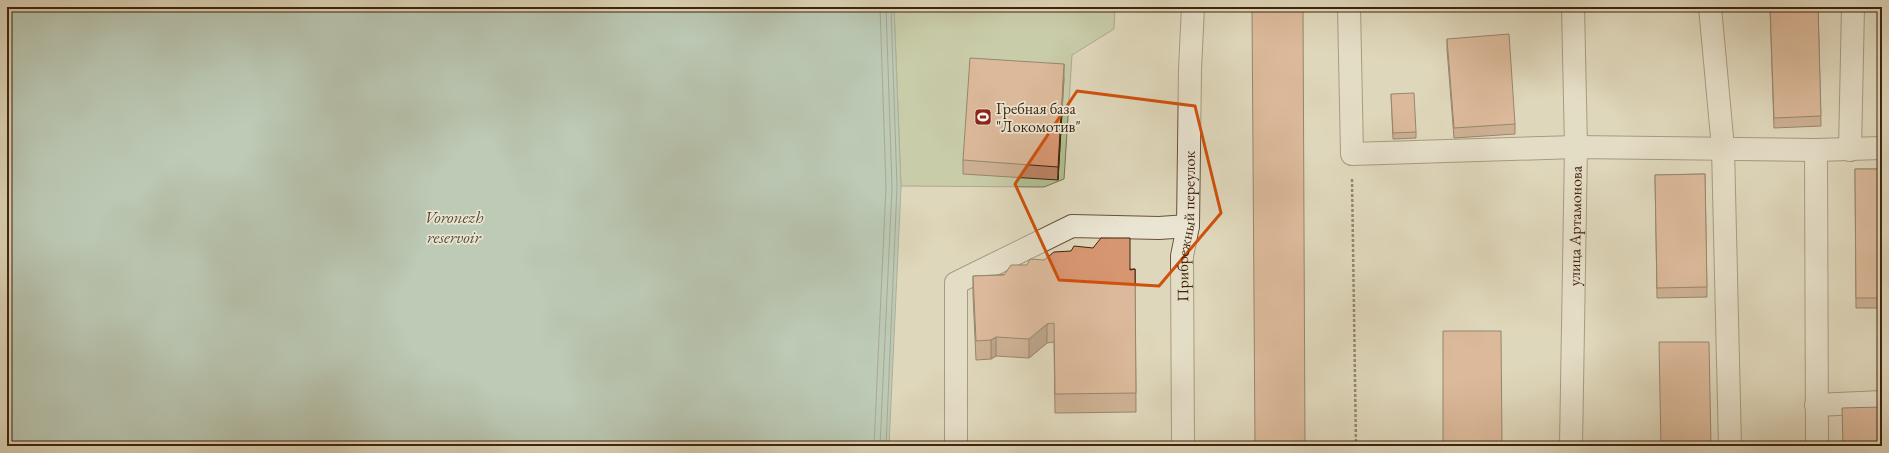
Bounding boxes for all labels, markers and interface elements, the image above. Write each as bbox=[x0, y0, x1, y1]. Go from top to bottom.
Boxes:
place label: Гребная база "Локомотив" bbox=[996, 98, 1081, 137]
sports icon: Гребная база "Локомотив" bbox=[973, 107, 993, 127]
street label: Прибрежный переулок bbox=[1171, 150, 1199, 302]
street label: улица Артамонова bbox=[1563, 165, 1586, 286]
water label: Voronezh reservoir bbox=[424, 206, 484, 248]

